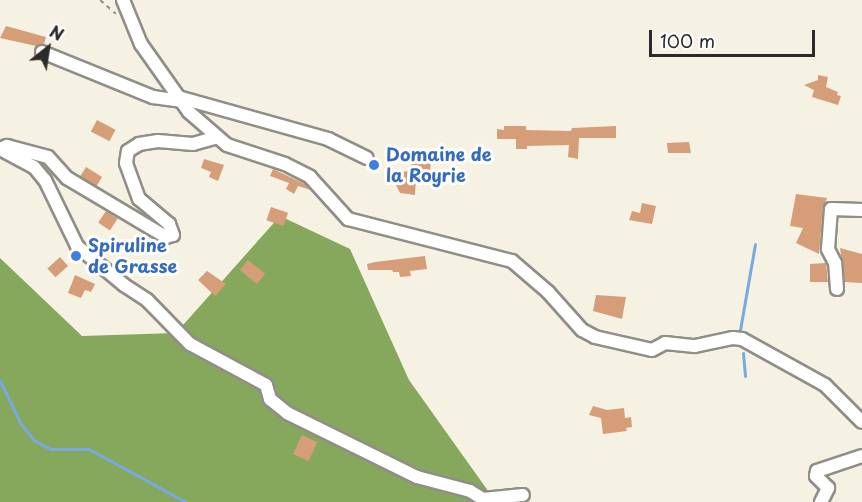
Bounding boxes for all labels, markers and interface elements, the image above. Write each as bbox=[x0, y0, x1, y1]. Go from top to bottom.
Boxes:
north arrow bbox=[18, 18, 78, 78]
scale bar bbox=[652, 18, 818, 56]
text: N bbox=[46, 19, 68, 46]
text: 100 m bbox=[660, 27, 715, 54]
place label: Domaine de la Royrie bbox=[386, 144, 493, 186]
marker: Domaine de la Royrie bbox=[367, 158, 381, 172]
place label: Spiruline de Grasse bbox=[88, 235, 178, 278]
marker: Spiruline de Grasse bbox=[69, 249, 83, 263]

